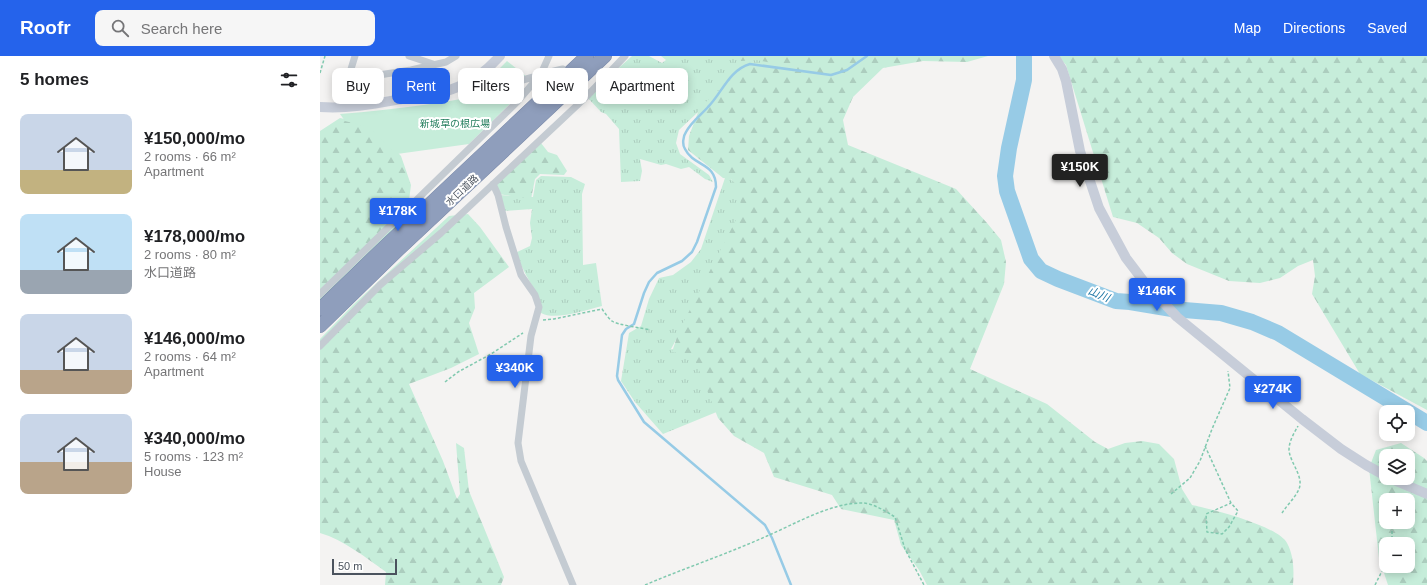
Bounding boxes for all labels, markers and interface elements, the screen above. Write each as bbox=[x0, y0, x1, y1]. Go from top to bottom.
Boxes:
search box bbox=[95, 10, 375, 46]
text: Roofr bbox=[20, 17, 71, 38]
icon: search bbox=[109, 17, 131, 39]
text: Search here bbox=[141, 20, 222, 37]
text: Map bbox=[1234, 20, 1261, 36]
text: Directions bbox=[1283, 20, 1345, 36]
text: Saved bbox=[1367, 20, 1407, 36]
chip: Buy bbox=[332, 68, 384, 104]
chip: Rent bbox=[392, 68, 450, 104]
chip: Filters bbox=[458, 68, 524, 104]
chip: New bbox=[532, 68, 588, 104]
chip: Apartment bbox=[596, 68, 688, 104]
icon: filters bbox=[278, 69, 300, 91]
text: 5 homes bbox=[20, 70, 89, 89]
park label: 新城草の根広場 bbox=[420, 118, 490, 129]
text: ¥150,000/mo bbox=[144, 129, 245, 148]
icon: home bbox=[52, 130, 100, 178]
text: 2 rooms · 66 m² bbox=[144, 149, 236, 164]
pin: ¥150K bbox=[1052, 154, 1108, 188]
text: ¥150K bbox=[1061, 159, 1099, 174]
text: Apartment bbox=[144, 164, 204, 179]
street label: 水口道路 bbox=[444, 172, 480, 208]
pin: ¥178K bbox=[370, 198, 426, 232]
text: ¥178K bbox=[379, 203, 417, 218]
text: ¥178,000/mo bbox=[144, 227, 245, 246]
icon: home bbox=[52, 230, 100, 278]
text: 2 rooms · 80 m² bbox=[144, 247, 236, 262]
text: 水口道路 bbox=[144, 265, 196, 280]
pin: ¥146K bbox=[1129, 278, 1185, 312]
text: ¥146K bbox=[1138, 283, 1176, 298]
water label: 山川 bbox=[1087, 284, 1112, 304]
text: ¥146,000/mo bbox=[144, 329, 245, 348]
icon: home bbox=[52, 330, 100, 378]
text: 2 rooms · 64 m² bbox=[144, 349, 236, 364]
pin: ¥340K bbox=[487, 355, 543, 389]
text: ¥340K bbox=[496, 360, 534, 375]
text: Apartment bbox=[144, 364, 204, 379]
pin: ¥274K bbox=[1245, 376, 1301, 410]
text: ¥274K bbox=[1254, 381, 1292, 396]
map controls bbox=[1379, 405, 1415, 573]
button: locate bbox=[1379, 405, 1415, 441]
text: ¥340,000/mo bbox=[144, 429, 245, 448]
icon: home bbox=[52, 430, 100, 478]
text: 5 rooms · 123 m² bbox=[144, 449, 243, 464]
button: layers bbox=[1379, 449, 1415, 485]
text: House bbox=[144, 464, 182, 479]
button: + bbox=[1379, 493, 1415, 529]
button: − bbox=[1379, 537, 1415, 573]
scale bar bbox=[332, 557, 397, 576]
text: 50 m bbox=[338, 560, 362, 572]

